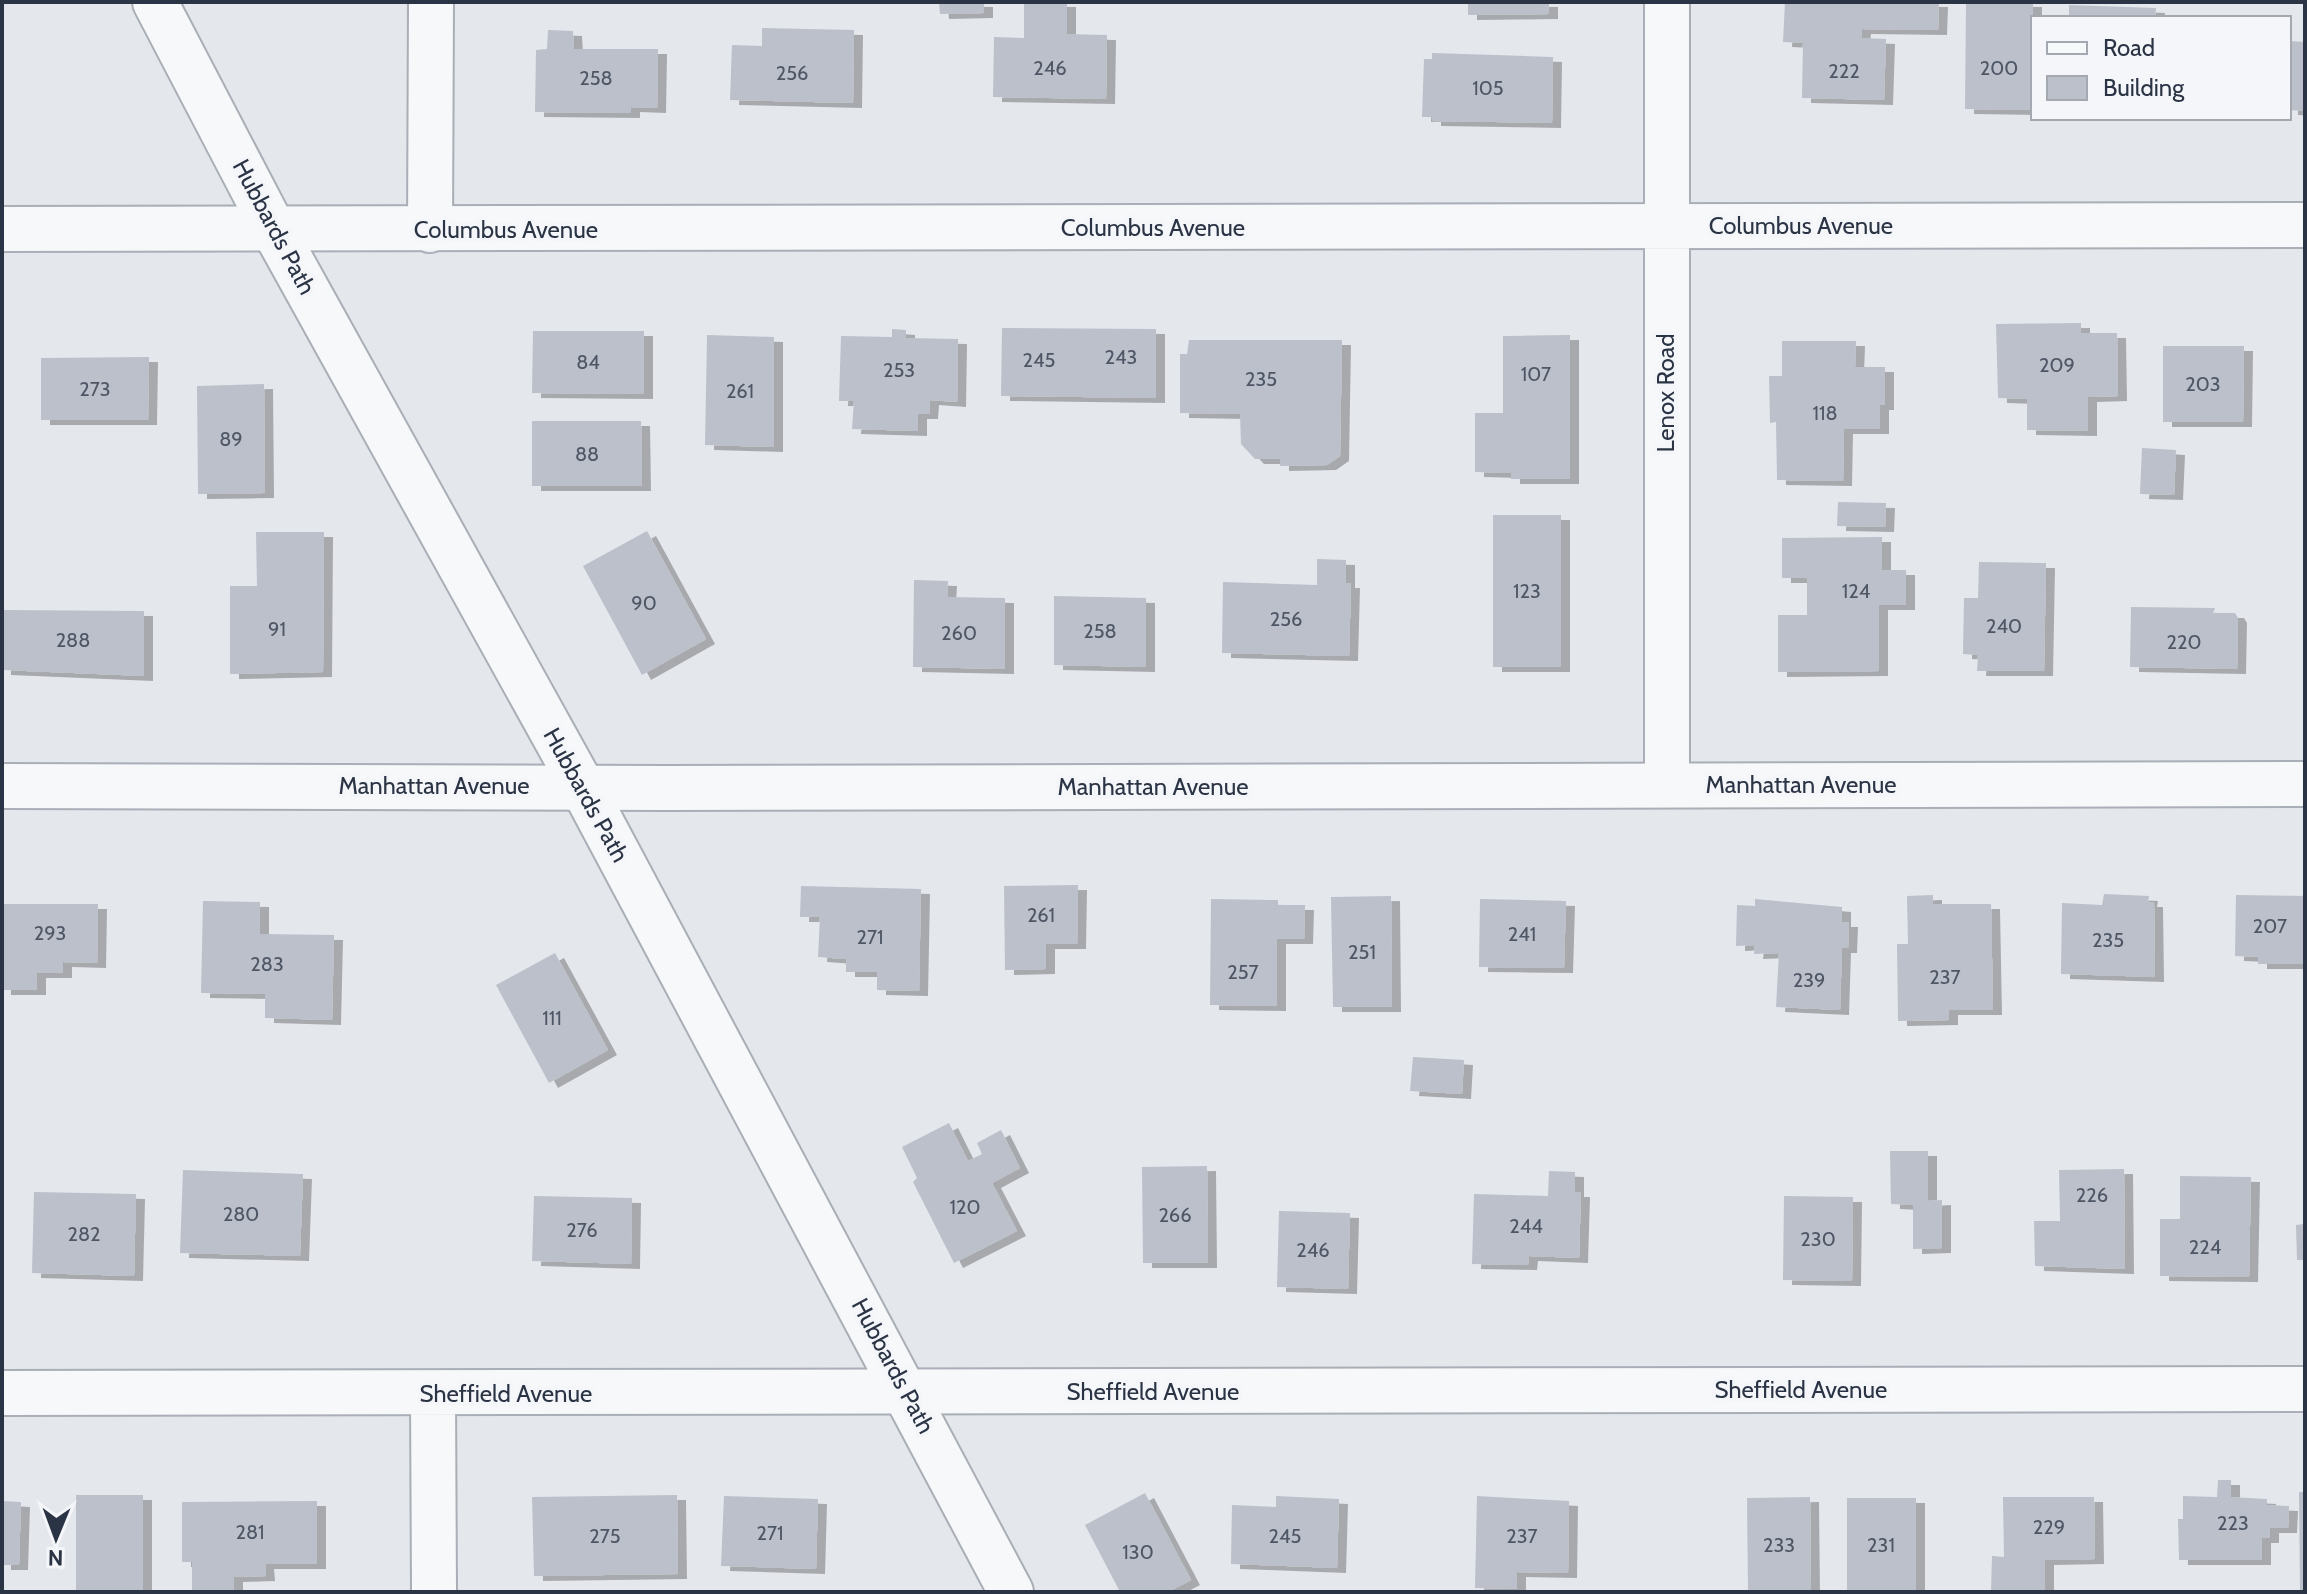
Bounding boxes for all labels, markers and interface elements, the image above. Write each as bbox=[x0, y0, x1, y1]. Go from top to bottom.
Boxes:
legend bbox=[2031, 16, 2291, 120]
text: Road bbox=[2103, 33, 2155, 62]
house number: 246 bbox=[1033, 56, 1067, 80]
house number: 200 bbox=[1980, 56, 2018, 80]
house number: 222 bbox=[1828, 59, 1860, 83]
house number: 256 bbox=[776, 61, 808, 85]
house number: 258 bbox=[579, 66, 613, 90]
text: Building bbox=[2103, 73, 2185, 102]
house number: 105 bbox=[1472, 76, 1504, 100]
street label: Hubbards Path bbox=[227, 154, 322, 299]
street label: Columbus Avenue bbox=[1709, 211, 1893, 240]
street label: Columbus Avenue bbox=[1061, 213, 1245, 242]
street label: Columbus Avenue bbox=[414, 215, 598, 244]
street label: Lenox Road bbox=[1651, 333, 1680, 453]
house number: 243 bbox=[1105, 345, 1137, 369]
house number: 245 bbox=[1023, 348, 1055, 372]
house number: 84 bbox=[576, 350, 600, 374]
house number: 209 bbox=[2039, 353, 2075, 377]
house number: 253 bbox=[883, 358, 915, 382]
house number: 107 bbox=[1521, 362, 1551, 386]
house number: 235 bbox=[1245, 367, 1277, 391]
house number: 203 bbox=[2185, 372, 2221, 396]
house number: 273 bbox=[79, 377, 111, 401]
house number: 261 bbox=[726, 379, 754, 403]
house number: 118 bbox=[1812, 401, 1838, 425]
house number: 89 bbox=[219, 427, 243, 451]
house number: 88 bbox=[575, 442, 599, 466]
house number: 123 bbox=[1513, 579, 1541, 603]
house number: 124 bbox=[1842, 579, 1871, 603]
house number: 90 bbox=[631, 591, 657, 615]
house number: 256 bbox=[1270, 607, 1302, 631]
house number: 240 bbox=[1986, 614, 2022, 638]
house number: 91 bbox=[268, 617, 286, 641]
house number: 258 bbox=[1083, 619, 1117, 643]
house number: 260 bbox=[941, 621, 977, 645]
house number: 288 bbox=[56, 628, 90, 652]
house number: 220 bbox=[2167, 630, 2201, 654]
street label: Hubbards Path bbox=[538, 723, 635, 867]
street label: Manhattan Avenue bbox=[1705, 770, 1897, 799]
street label: Manhattan Avenue bbox=[338, 771, 530, 800]
street label: Manhattan Avenue bbox=[1057, 772, 1249, 801]
house number: 261 bbox=[1027, 903, 1055, 927]
house number: 207 bbox=[2253, 914, 2287, 938]
house number: 293 bbox=[34, 921, 66, 945]
house number: 241 bbox=[1508, 922, 1536, 946]
house number: 271 bbox=[856, 925, 884, 949]
house number: 235 bbox=[2092, 928, 2124, 952]
house number: 251 bbox=[1348, 940, 1376, 964]
house number: 283 bbox=[250, 952, 284, 976]
house number: 257 bbox=[1227, 960, 1259, 984]
house number: 237 bbox=[1929, 965, 1961, 989]
house number: 239 bbox=[1793, 968, 1825, 992]
house number: 111 bbox=[542, 1006, 562, 1030]
house number: 226 bbox=[2076, 1183, 2108, 1207]
house number: 120 bbox=[950, 1195, 980, 1219]
house number: 280 bbox=[223, 1202, 259, 1226]
house number: 266 bbox=[1158, 1203, 1192, 1227]
house number: 244 bbox=[1509, 1214, 1543, 1238]
house number: 276 bbox=[566, 1218, 598, 1242]
house number: 282 bbox=[67, 1222, 101, 1246]
house number: 230 bbox=[1800, 1227, 1836, 1251]
house number: 224 bbox=[2189, 1235, 2222, 1259]
house number: 246 bbox=[1296, 1238, 1330, 1262]
street label: Hubbards Path bbox=[846, 1293, 941, 1438]
street label: Sheffield Avenue bbox=[1715, 1375, 1887, 1404]
street label: Sheffield Avenue bbox=[1067, 1377, 1239, 1406]
street label: Sheffield Avenue bbox=[420, 1379, 592, 1408]
north arrow bbox=[16, 1498, 96, 1578]
house number: 223 bbox=[2217, 1511, 2249, 1535]
house number: 229 bbox=[2033, 1515, 2065, 1539]
house number: 281 bbox=[235, 1520, 265, 1544]
house number: 271 bbox=[756, 1521, 784, 1545]
house number: 275 bbox=[589, 1524, 621, 1548]
house number: 245 bbox=[1269, 1524, 1301, 1548]
house number: 237 bbox=[1506, 1524, 1538, 1548]
house number: 233 bbox=[1763, 1533, 1795, 1557]
house number: 231 bbox=[1867, 1533, 1895, 1557]
house number: 130 bbox=[1122, 1540, 1154, 1564]
text: N bbox=[48, 1544, 64, 1571]

